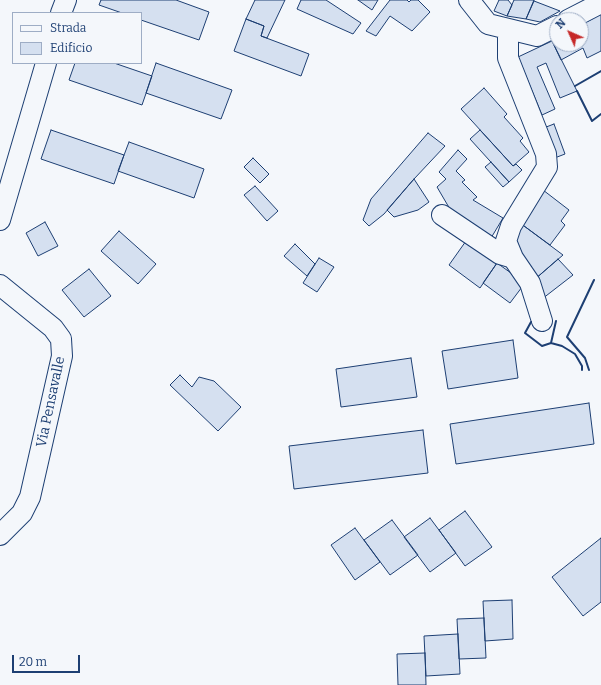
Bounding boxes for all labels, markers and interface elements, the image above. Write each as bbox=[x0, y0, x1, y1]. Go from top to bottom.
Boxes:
legend bbox=[12, 12, 142, 64]
north arrow bbox=[549, 12, 589, 52]
text: N bbox=[553, 16, 568, 31]
text: Strada bbox=[50, 21, 86, 35]
text: Edificio bbox=[50, 41, 92, 55]
street label: Via Pensavalle bbox=[33, 355, 69, 449]
scale bar bbox=[14, 647, 82, 673]
text: 20 m bbox=[19, 655, 47, 669]

